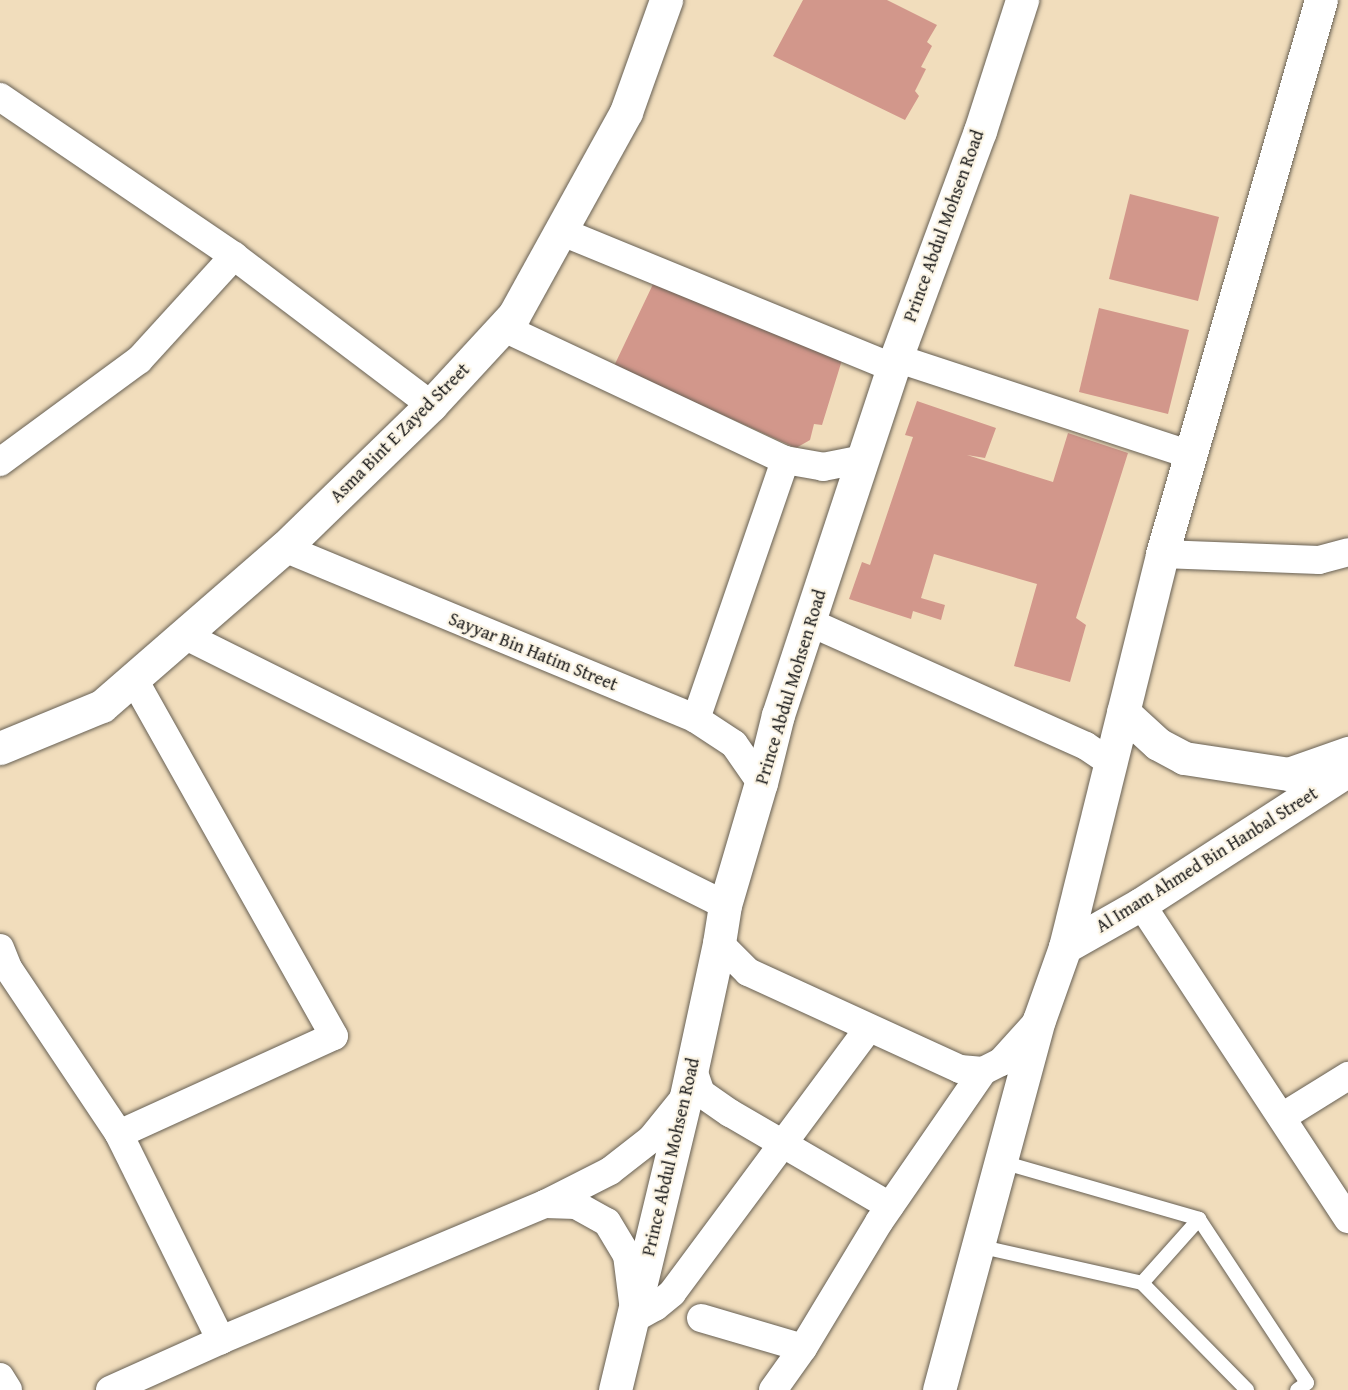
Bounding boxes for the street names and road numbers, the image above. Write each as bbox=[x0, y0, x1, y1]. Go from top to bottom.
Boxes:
street label: Prince Abdul Mohsen Road bbox=[899, 127, 989, 325]
street label: Asma Bint E Zayed Street bbox=[326, 359, 474, 507]
street label: Prince Abdul Mohsen Road bbox=[751, 587, 831, 787]
street label: Sayyar Bin Hatim Street bbox=[445, 608, 621, 696]
street label: Al Imam Ahmed Bin Hanbal Street bbox=[1092, 783, 1322, 937]
street label: Prince Abdul Mohsen Road bbox=[638, 1056, 704, 1258]

